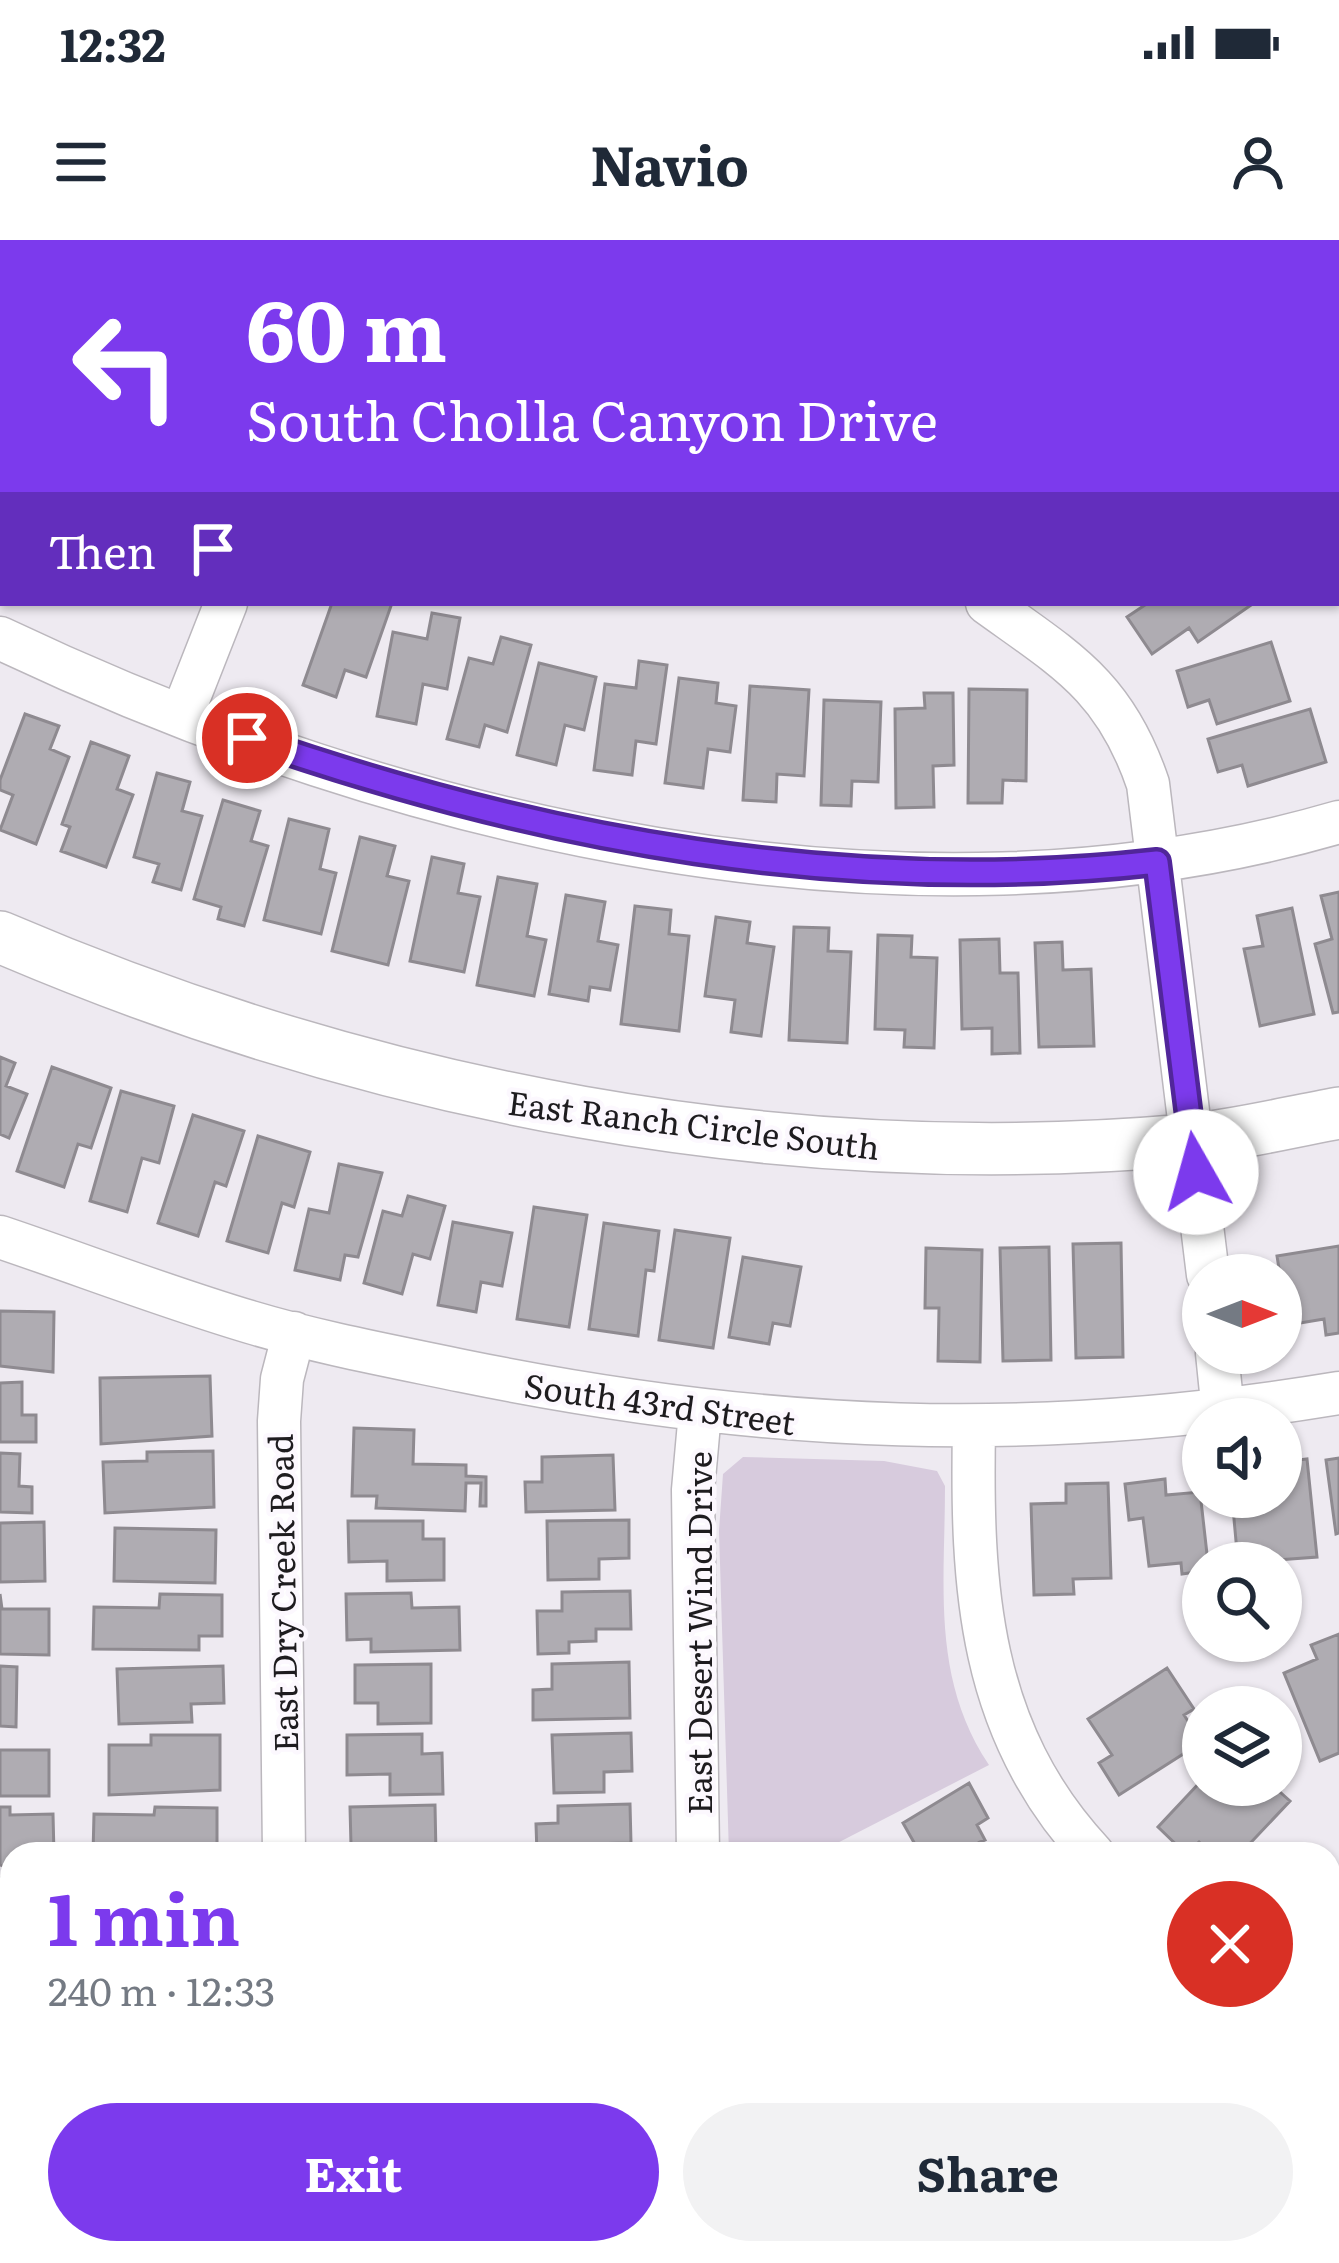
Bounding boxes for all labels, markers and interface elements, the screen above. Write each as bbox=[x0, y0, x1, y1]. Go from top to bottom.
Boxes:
text: 12:32 bbox=[60, 9, 166, 76]
text: Navio bbox=[590, 122, 749, 203]
icon: menu bbox=[48, 129, 114, 195]
icon: person bbox=[1225, 129, 1291, 195]
text: 60 m bbox=[246, 263, 447, 388]
icon: left bbox=[48, 288, 204, 444]
text: South Cholla Canyon Drive bbox=[246, 377, 938, 458]
text: Then bbox=[48, 516, 156, 583]
icon: arrive bbox=[180, 516, 246, 582]
pin bbox=[196, 687, 298, 789]
icon: arrive bbox=[214, 705, 280, 771]
street label: East Ranch Circle South bbox=[505, 1076, 883, 1170]
position arrow bbox=[1133, 1109, 1259, 1235]
north arrow bbox=[1182, 1254, 1302, 1374]
map controls bbox=[1182, 1254, 1302, 1806]
street label: South 43rd Street bbox=[521, 1359, 799, 1445]
button: sound bbox=[1182, 1398, 1302, 1518]
street label: East Dry Creek Road bbox=[254, 1433, 308, 1753]
street label: East Desert Wind Drive bbox=[673, 1451, 722, 1815]
button: search bbox=[1182, 1542, 1302, 1662]
button: layers bbox=[1182, 1686, 1302, 1806]
text: 1 min bbox=[48, 1861, 240, 1968]
button: close bbox=[1167, 1881, 1293, 2007]
text: 240 m · 12:33 bbox=[48, 1960, 275, 2018]
button: Exit bbox=[48, 2103, 659, 2241]
button: Share bbox=[683, 2103, 1293, 2241]

